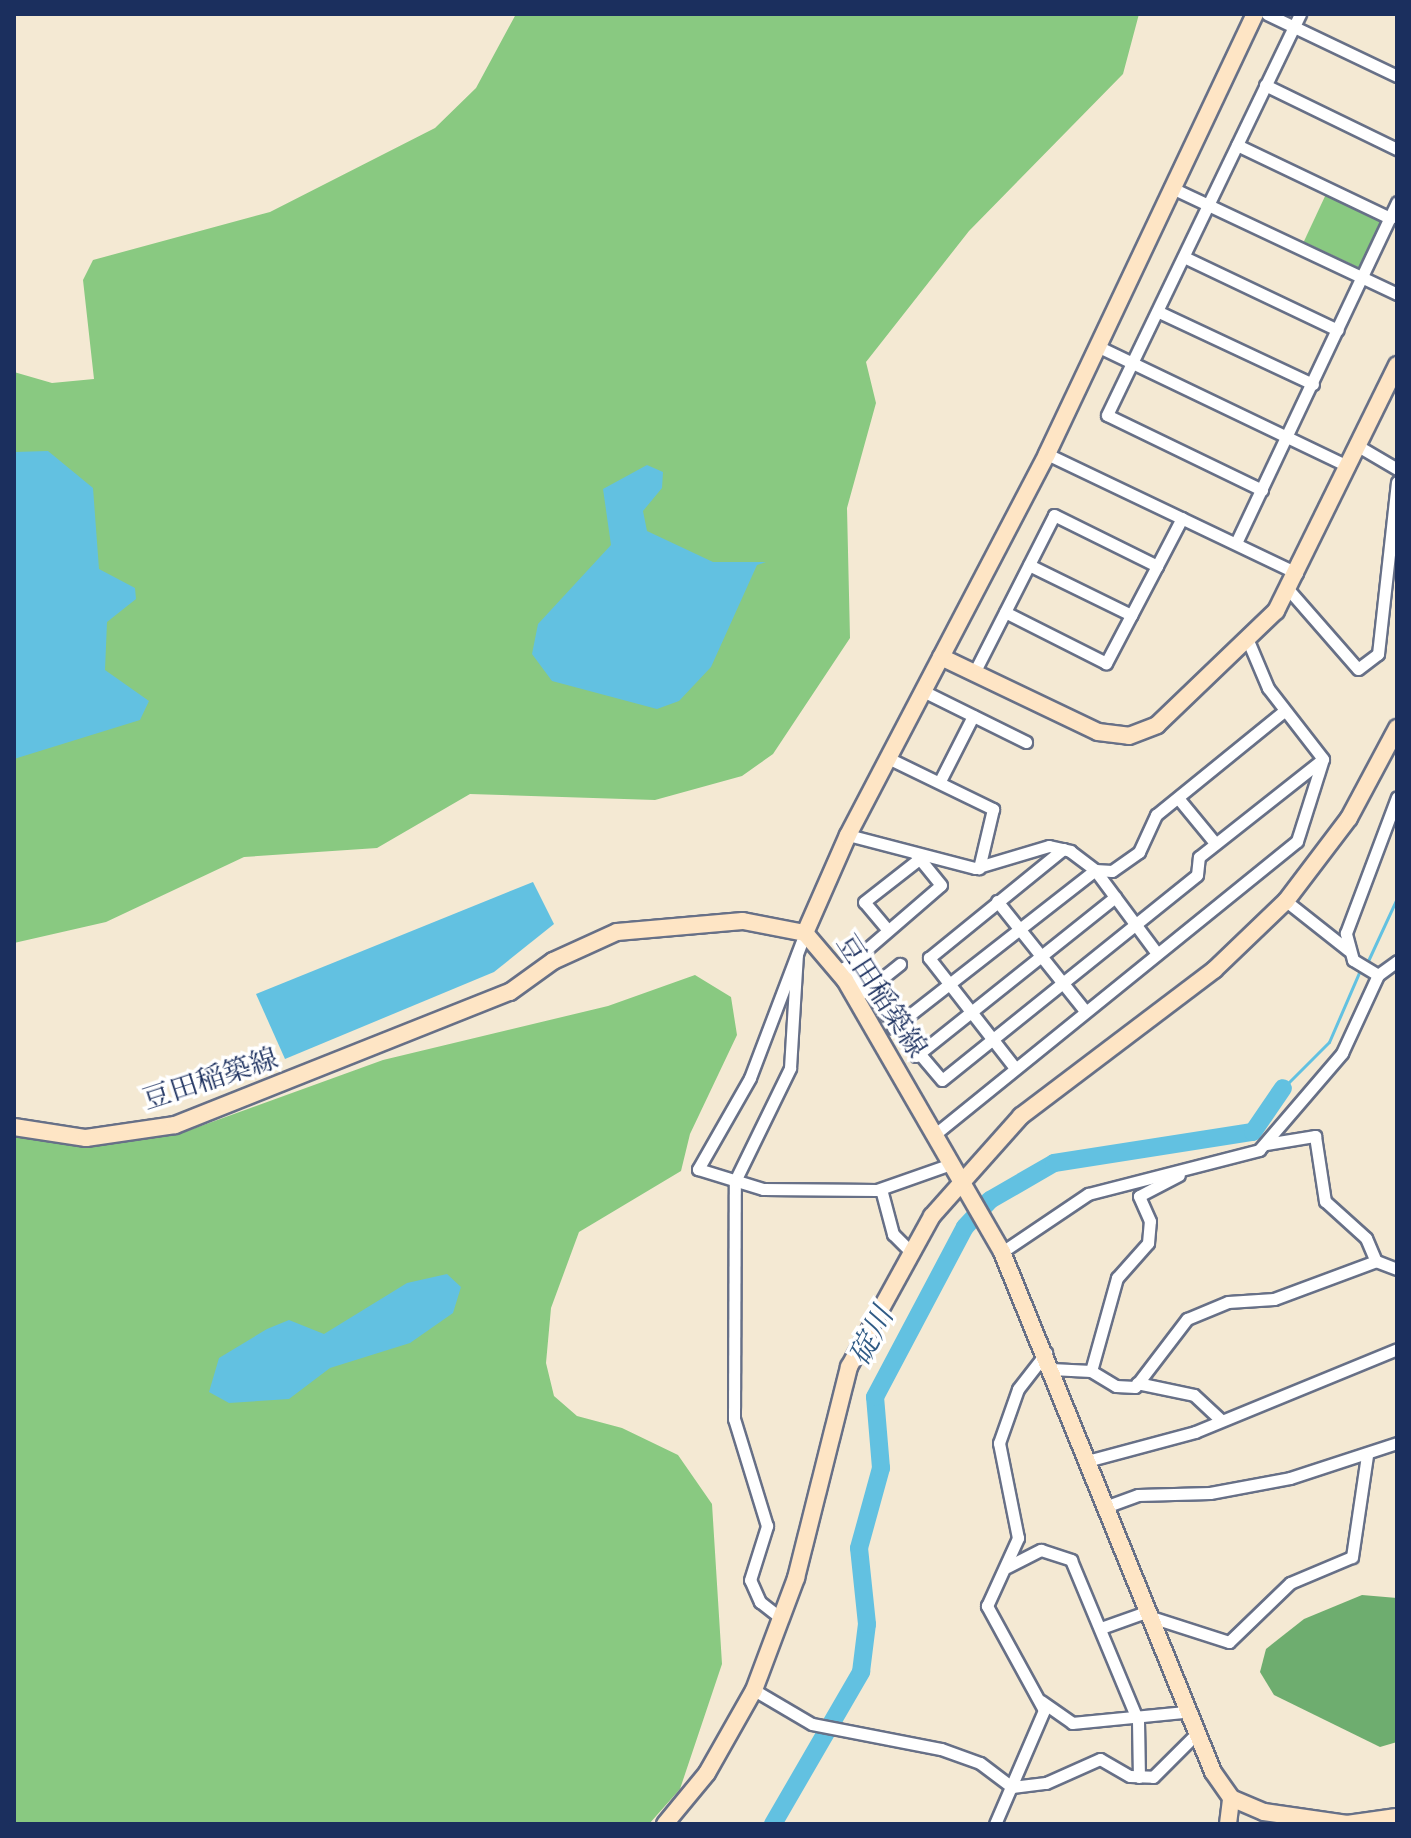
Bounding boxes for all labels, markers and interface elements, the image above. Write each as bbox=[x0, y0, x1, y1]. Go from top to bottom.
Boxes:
street label: 豆田稲築線 bbox=[828, 929, 932, 1065]
street label: 豆田稲築線 bbox=[139, 1043, 283, 1119]
water label: 碇川 bbox=[843, 1302, 903, 1372]

